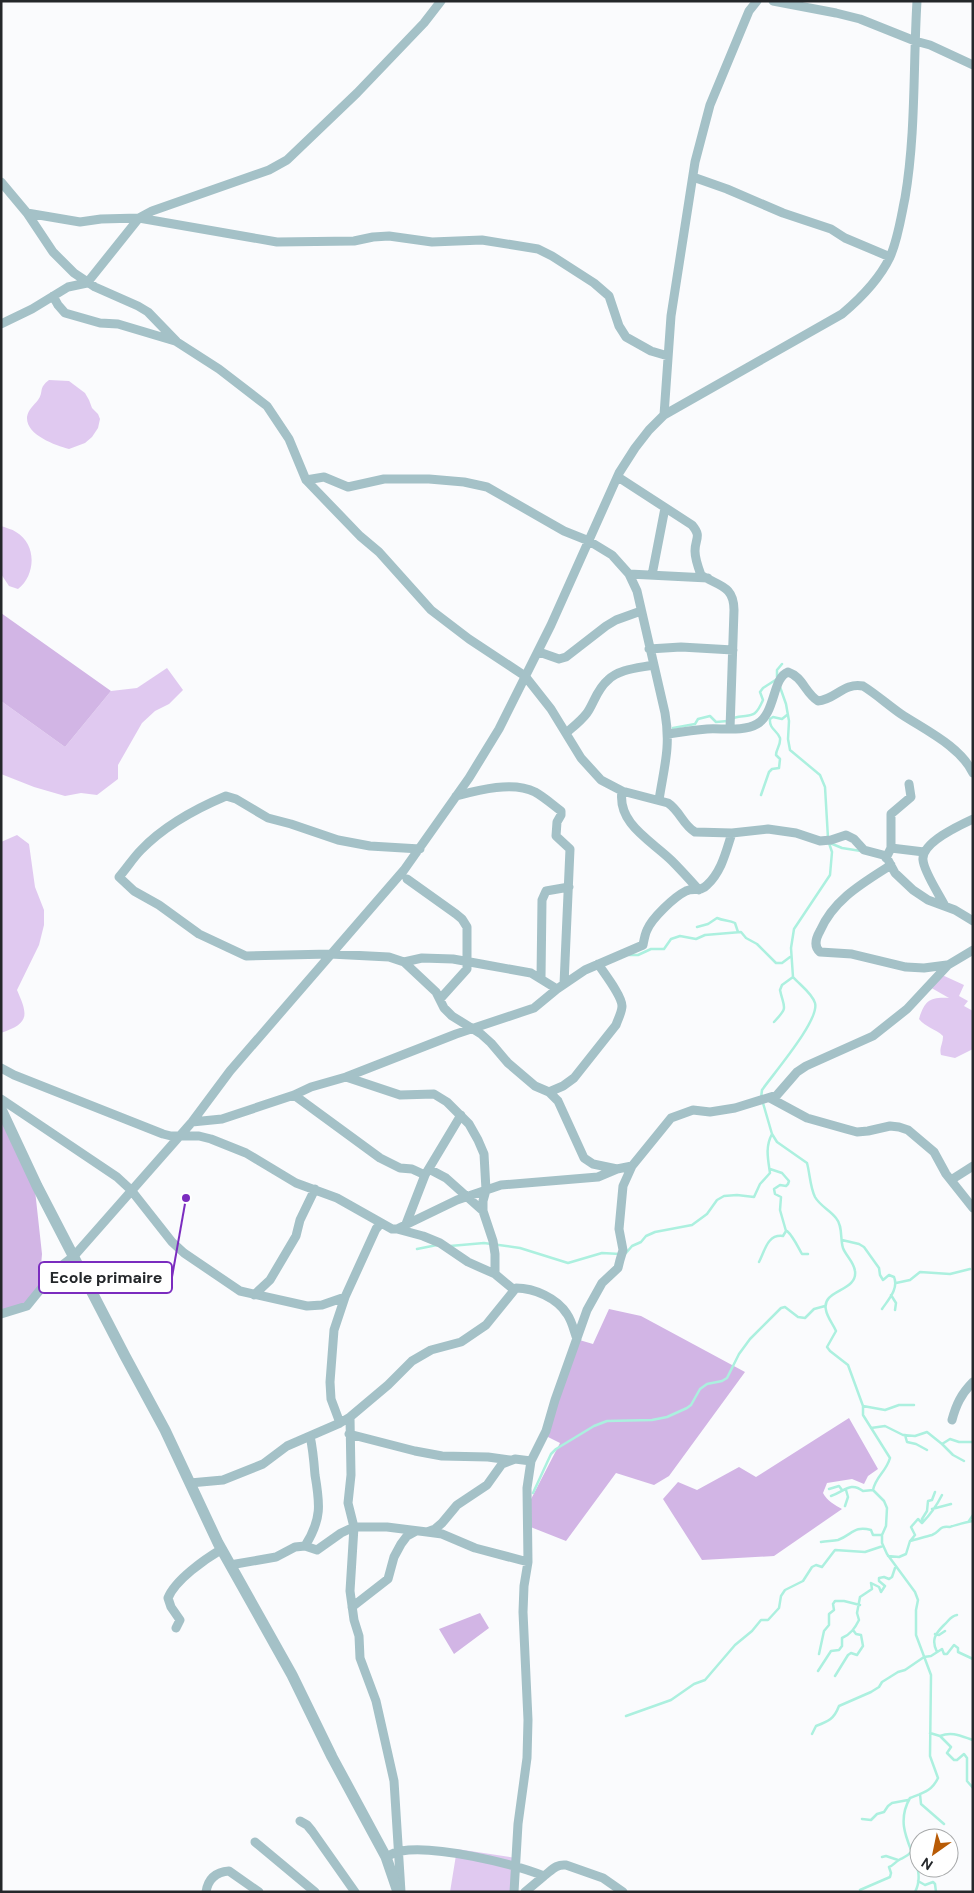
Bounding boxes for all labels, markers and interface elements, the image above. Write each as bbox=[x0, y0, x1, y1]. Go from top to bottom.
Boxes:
callout: Ecole primaire bbox=[39, 1262, 172, 1293]
text: Ecole primaire bbox=[50, 1267, 162, 1288]
north arrow bbox=[909, 1828, 959, 1878]
text: N bbox=[918, 1854, 936, 1874]

